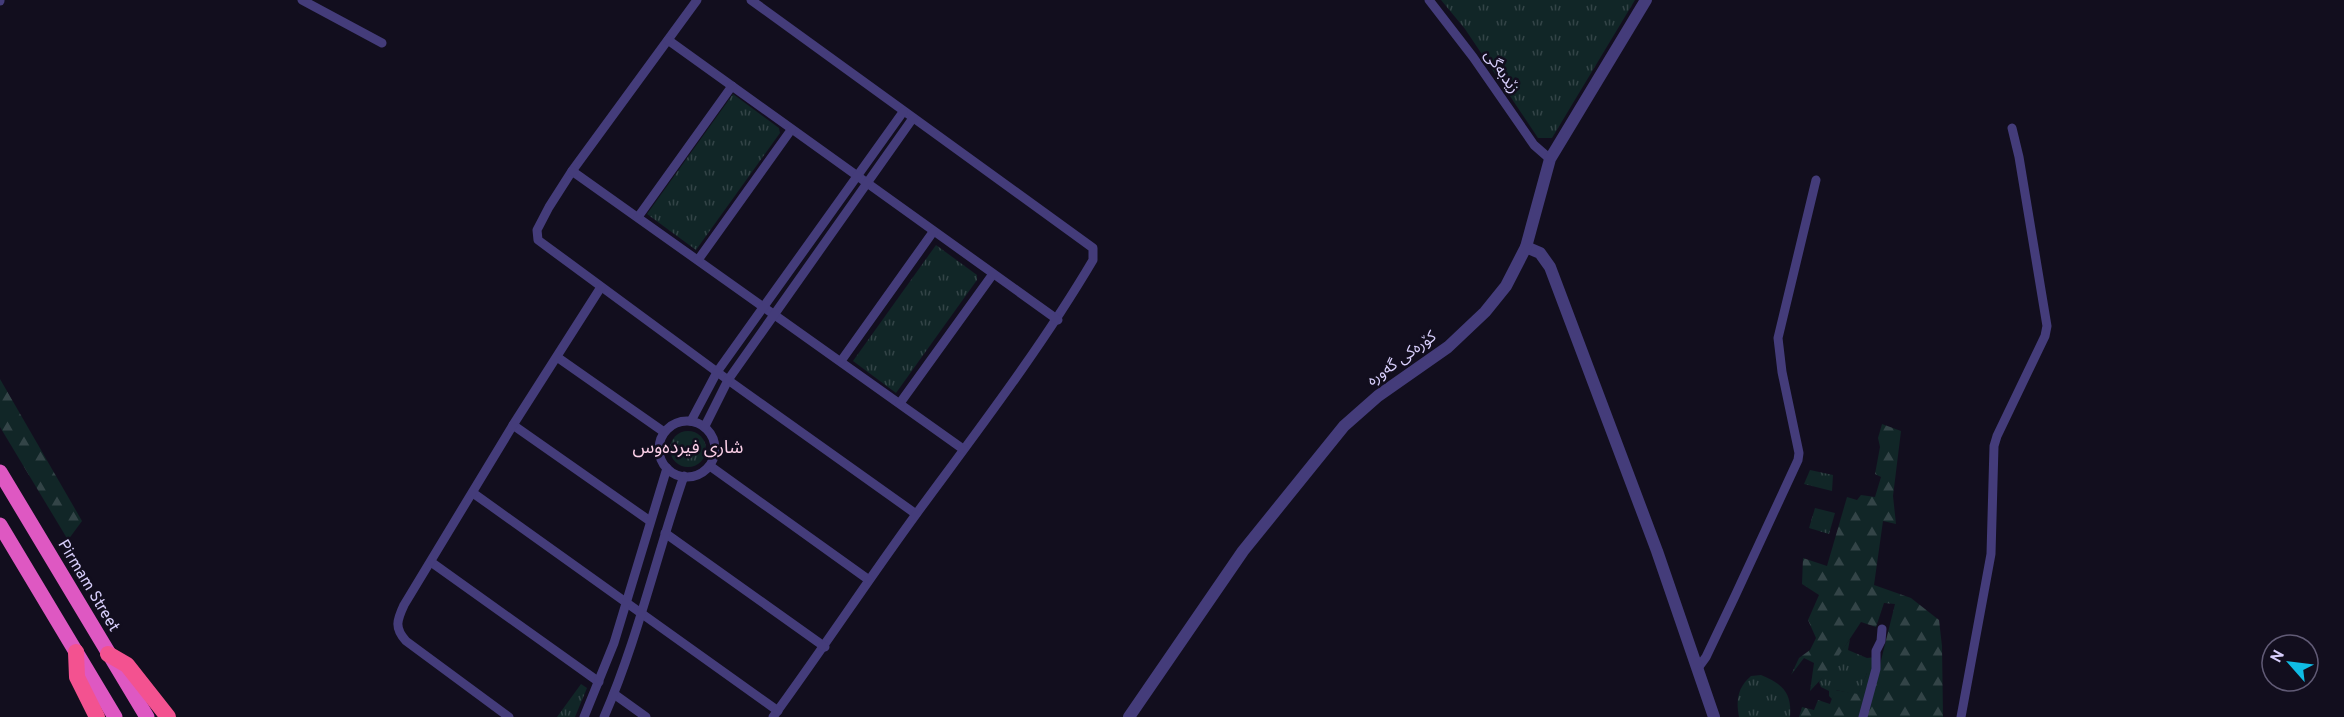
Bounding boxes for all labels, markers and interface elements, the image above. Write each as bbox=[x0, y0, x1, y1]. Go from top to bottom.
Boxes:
street label: زێدبەگی bbox=[1479, 46, 1523, 98]
street label: کۆرەکی گەورە bbox=[1363, 327, 1441, 391]
district label: شاری فیردەوس bbox=[633, 437, 743, 460]
street label: Pirmam Street bbox=[53, 536, 123, 636]
north arrow bbox=[2260, 633, 2320, 693]
text: N bbox=[2267, 647, 2290, 667]

